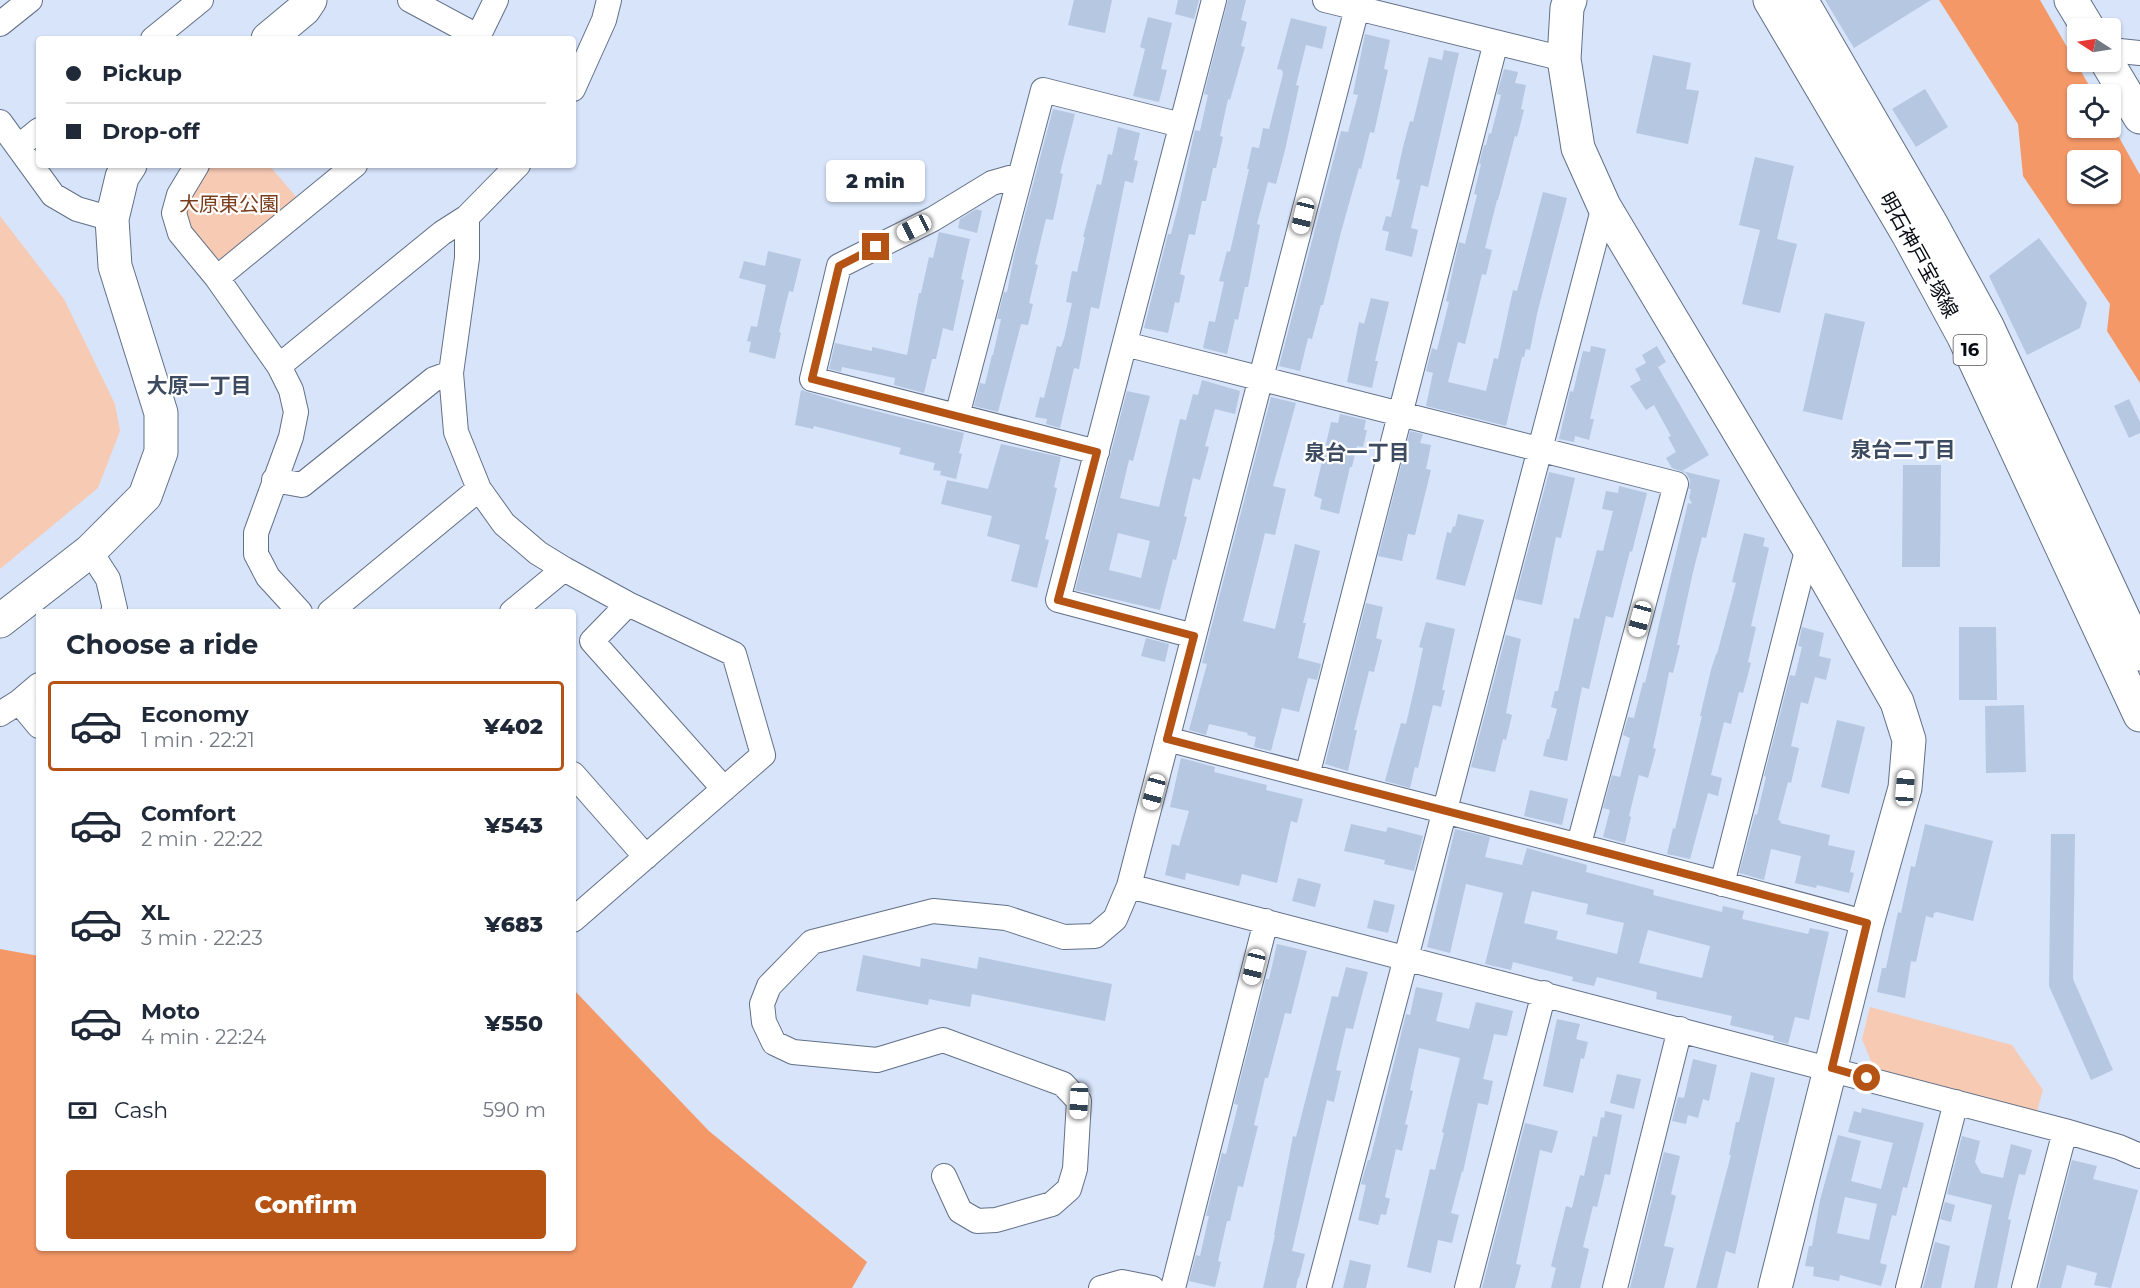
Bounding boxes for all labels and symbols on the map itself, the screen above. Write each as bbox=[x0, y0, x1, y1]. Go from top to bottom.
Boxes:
north arrow bbox=[2067, 18, 2121, 72]
callout: 2 min bbox=[826, 160, 926, 202]
street label: 明石神戸宝塚線 bbox=[1875, 188, 1963, 322]
park label: 大原東公園 bbox=[179, 192, 279, 216]
car bbox=[1290, 196, 1316, 236]
car bbox=[894, 212, 934, 244]
route end bbox=[862, 233, 889, 260]
road number: 16 bbox=[1954, 335, 1986, 365]
district label: 大原一丁目 bbox=[147, 373, 252, 398]
district label: 泉台二丁目 bbox=[1851, 437, 1956, 462]
district label: 泉台一丁目 bbox=[1305, 440, 1410, 465]
car bbox=[1627, 599, 1653, 639]
car bbox=[1895, 769, 1915, 807]
car bbox=[1141, 772, 1167, 812]
car bbox=[1241, 947, 1267, 987]
route start bbox=[1853, 1064, 1880, 1091]
car bbox=[1069, 1083, 1089, 1119]

